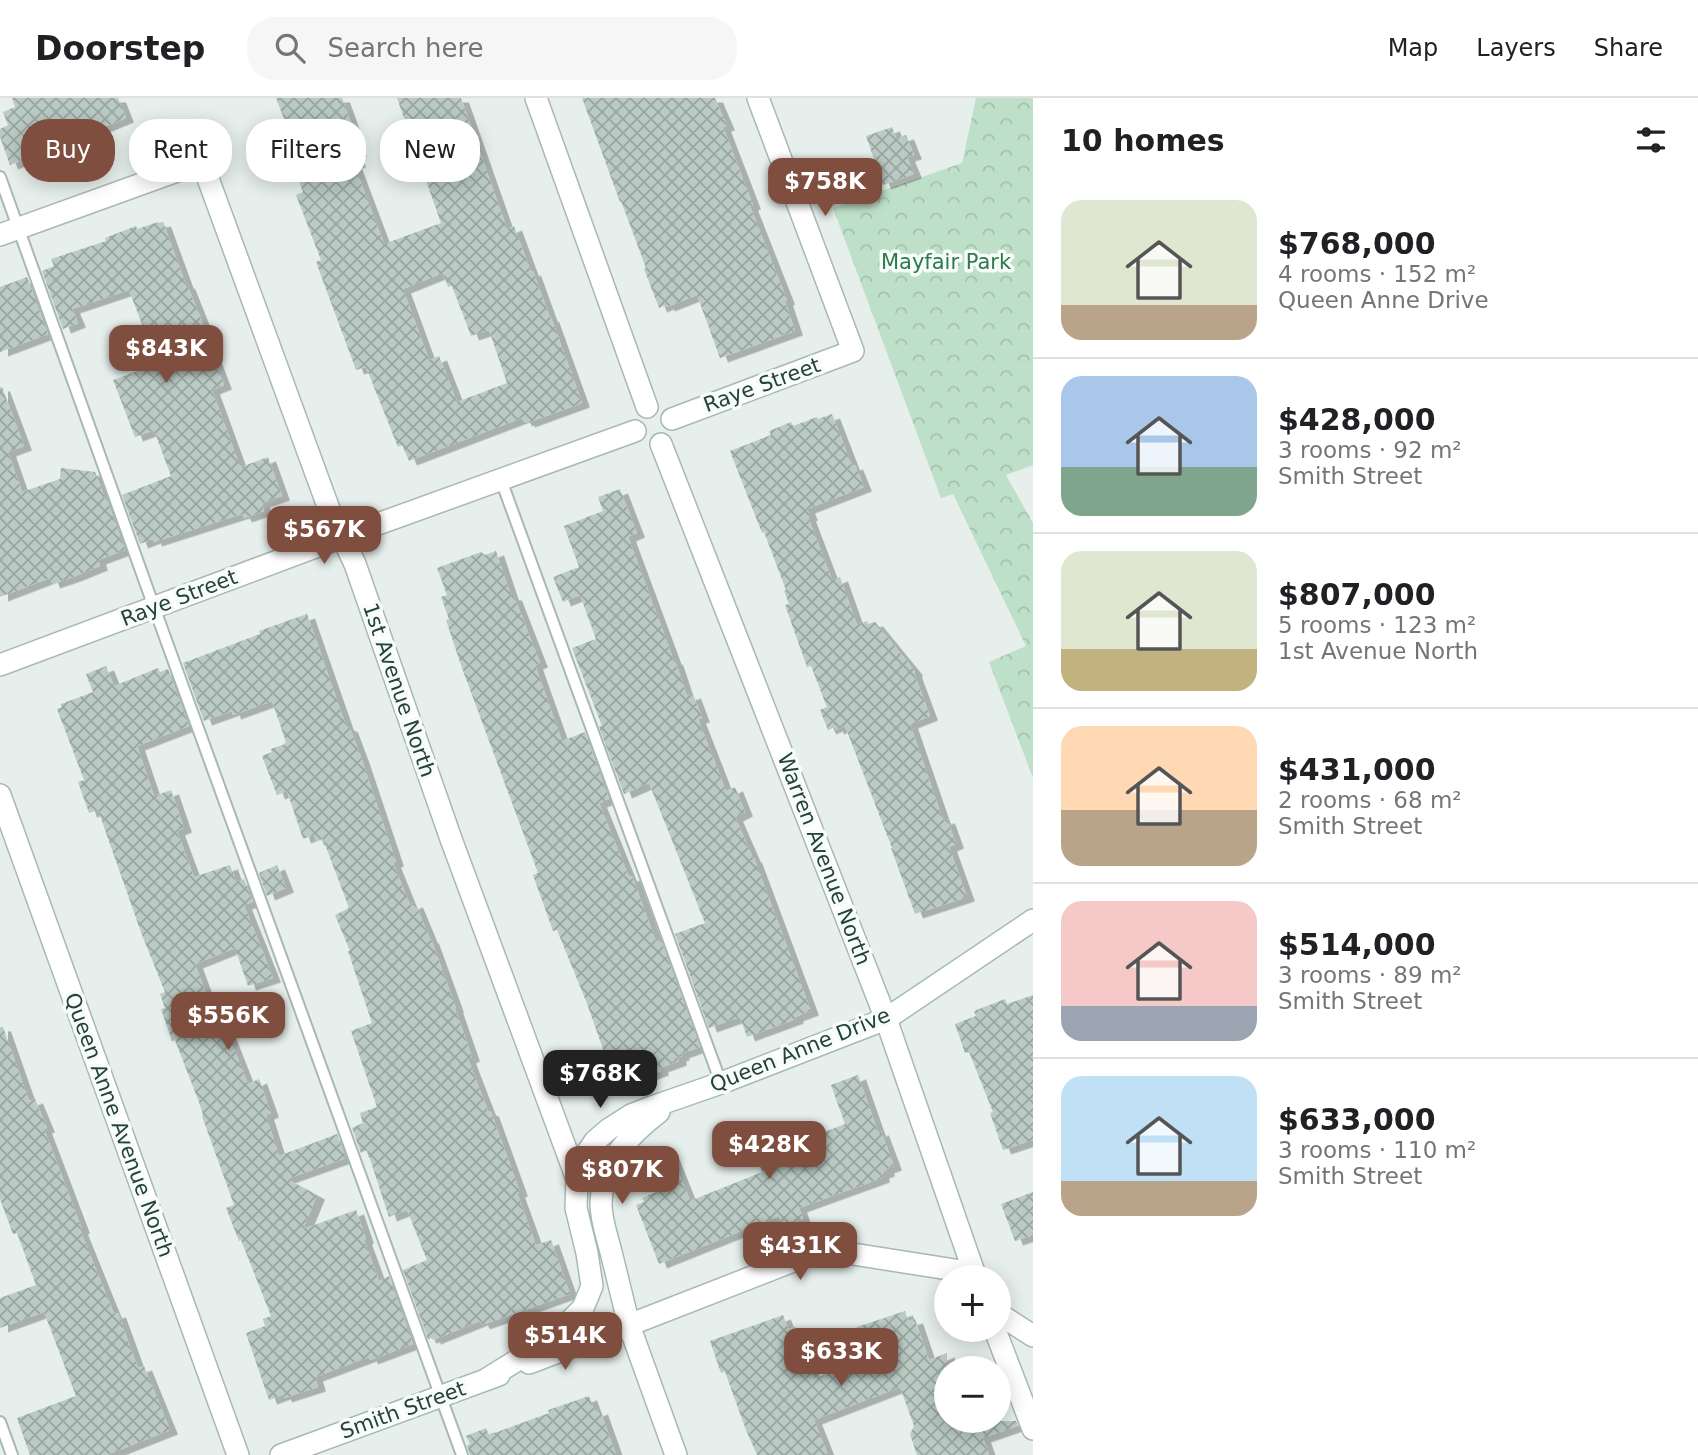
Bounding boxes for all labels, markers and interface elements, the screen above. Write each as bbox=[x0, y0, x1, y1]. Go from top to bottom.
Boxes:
search box bbox=[247, 17, 737, 80]
text: Doorstep bbox=[35, 29, 205, 68]
icon: search bbox=[271, 29, 309, 67]
text: Search here bbox=[327, 33, 484, 63]
text: Map bbox=[1388, 34, 1438, 62]
text: Layers bbox=[1476, 34, 1556, 62]
text: Share bbox=[1594, 34, 1663, 62]
chip: Buy bbox=[21, 119, 115, 182]
chip: Rent bbox=[129, 119, 232, 182]
chip: Filters bbox=[246, 119, 366, 182]
chip: New bbox=[380, 119, 480, 182]
icon: filters bbox=[1632, 121, 1670, 159]
text: 10 homes bbox=[1061, 123, 1225, 158]
pin: $758K bbox=[776, 158, 874, 218]
text: $758K bbox=[784, 168, 866, 194]
text: $768,000 bbox=[1278, 226, 1436, 261]
icon: home bbox=[1117, 228, 1201, 312]
park label: Mayfair Park bbox=[881, 250, 1012, 274]
text: 4 rooms · 152 m² bbox=[1278, 261, 1476, 287]
text: Queen Anne Drive bbox=[1278, 287, 1489, 313]
pin: $843K bbox=[117, 326, 215, 385]
text: $843K bbox=[125, 335, 207, 361]
street label: Raye Street bbox=[700, 353, 824, 417]
text: $428,000 bbox=[1278, 402, 1436, 437]
icon: home bbox=[1117, 404, 1201, 488]
text: 3 rooms · 92 m² bbox=[1278, 437, 1462, 463]
text: Smith Street bbox=[1278, 463, 1422, 489]
pin: $567K bbox=[275, 506, 373, 566]
text: $567K bbox=[283, 516, 365, 542]
street label: Raye Street bbox=[117, 565, 241, 631]
text: $807,000 bbox=[1278, 577, 1436, 612]
icon: home bbox=[1117, 579, 1201, 663]
street label: 1st Avenue North bbox=[358, 600, 440, 780]
text: 5 rooms · 123 m² bbox=[1278, 612, 1476, 638]
text: 1st Avenue North bbox=[1278, 638, 1478, 664]
street label: Warren Avenue North bbox=[772, 750, 876, 968]
text: $431,000 bbox=[1278, 752, 1436, 787]
icon: home bbox=[1117, 754, 1201, 838]
text: 2 rooms · 68 m² bbox=[1278, 787, 1462, 813]
text: Smith Street bbox=[1278, 813, 1422, 839]
text: $514,000 bbox=[1278, 927, 1436, 962]
icon: home bbox=[1117, 929, 1201, 1013]
text: 3 rooms · 89 m² bbox=[1278, 962, 1462, 988]
text: Smith Street bbox=[1278, 988, 1422, 1014]
street label: Queen Anne Avenue North bbox=[60, 989, 178, 1261]
pin: $556K bbox=[179, 992, 277, 1052]
text: $556K bbox=[187, 1002, 269, 1028]
street label: Queen Anne Drive bbox=[706, 1003, 894, 1097]
pin: $768K bbox=[551, 1051, 649, 1110]
text: $768K bbox=[559, 1060, 641, 1086]
text: $633,000 bbox=[1278, 1102, 1436, 1137]
icon: home bbox=[1117, 1104, 1201, 1188]
pin: $428K bbox=[720, 1122, 818, 1181]
text: $428K bbox=[728, 1131, 810, 1157]
text: 3 rooms · 110 m² bbox=[1278, 1137, 1476, 1163]
pin: $807K bbox=[573, 1146, 671, 1206]
text: $807K bbox=[581, 1156, 663, 1182]
text: Smith Street bbox=[1278, 1163, 1422, 1189]
pin: $431K bbox=[751, 1222, 849, 1282]
text: $431K bbox=[759, 1232, 841, 1258]
map controls bbox=[934, 1265, 1011, 1433]
button: + bbox=[934, 1265, 1011, 1342]
pin: $514K bbox=[516, 1312, 614, 1372]
text: $514K bbox=[524, 1322, 606, 1348]
pin: $633K bbox=[792, 1328, 890, 1388]
text: $633K bbox=[800, 1338, 882, 1364]
button: − bbox=[934, 1356, 1011, 1433]
street label: Smith Street bbox=[337, 1376, 469, 1444]

